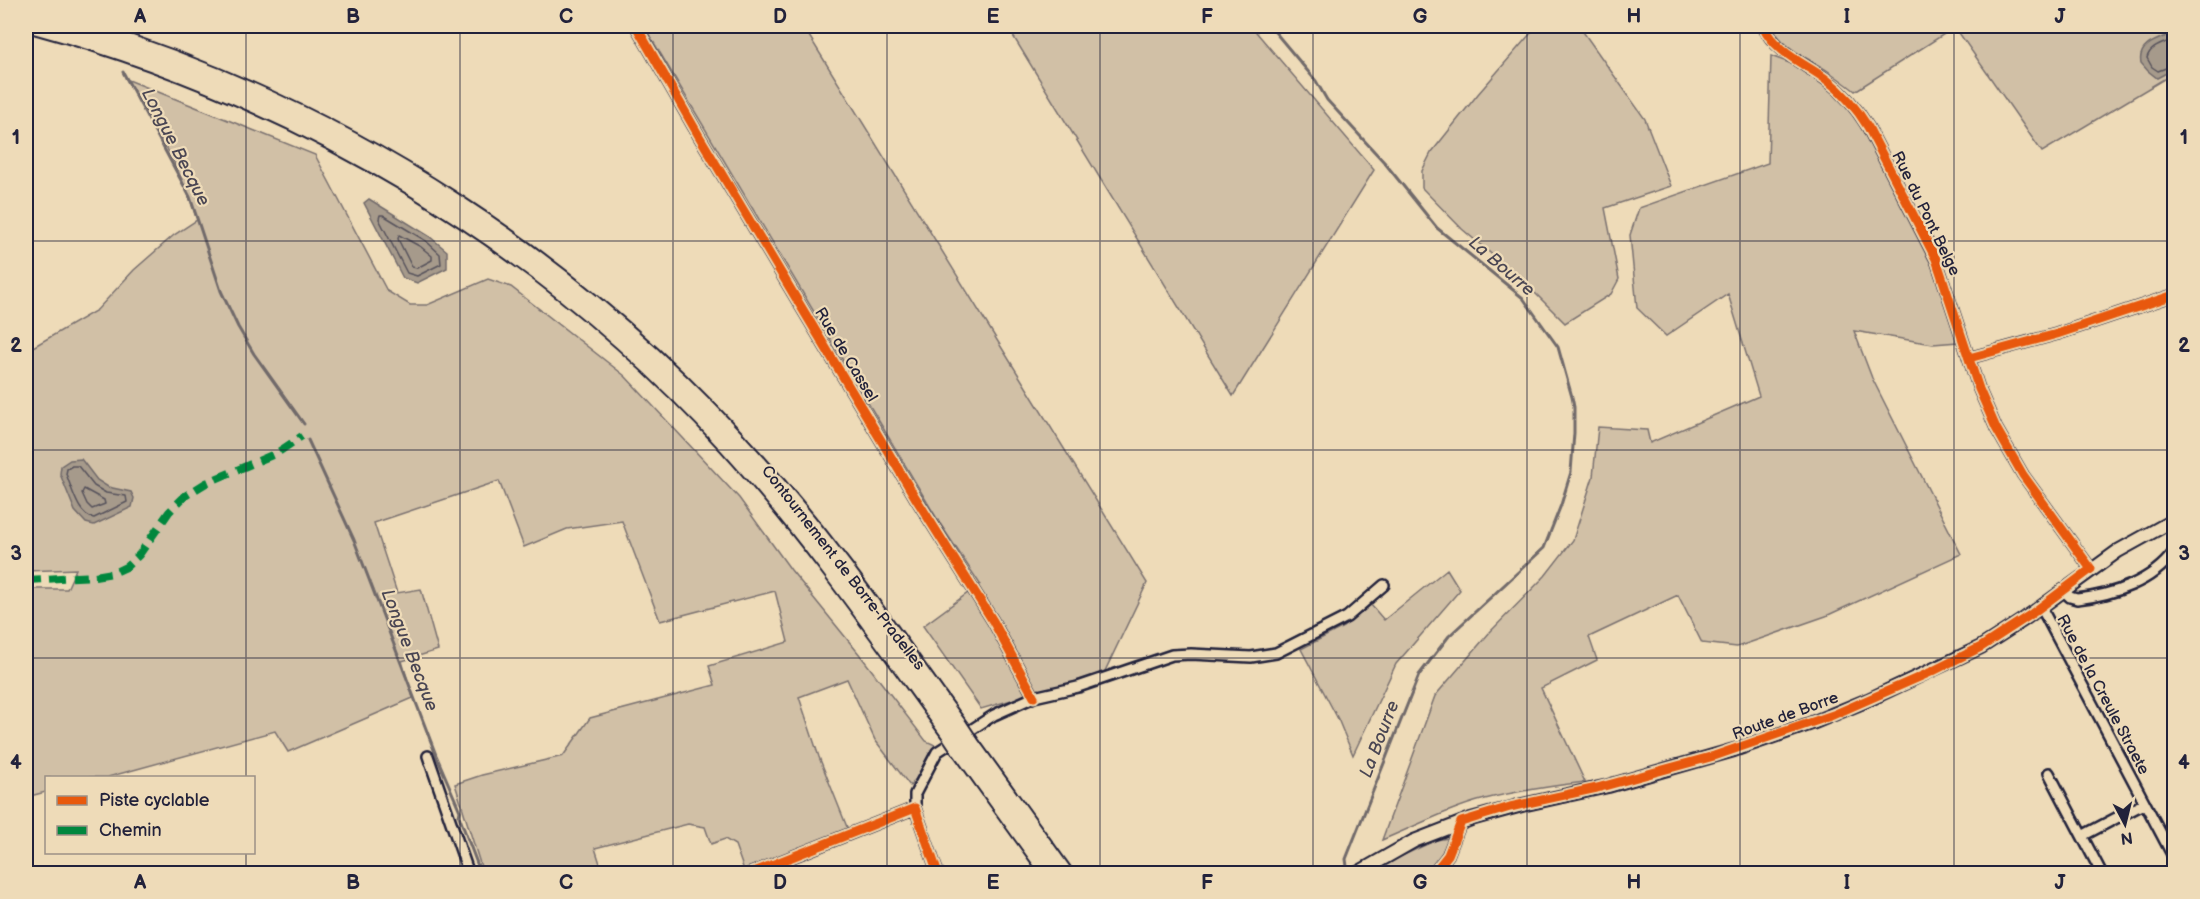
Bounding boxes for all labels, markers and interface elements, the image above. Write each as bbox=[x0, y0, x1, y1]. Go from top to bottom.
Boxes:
text: A bbox=[133, 5, 147, 29]
text: B bbox=[346, 5, 360, 29]
text: C bbox=[559, 5, 573, 29]
text: D bbox=[773, 5, 787, 29]
text: E bbox=[987, 5, 1000, 29]
text: F bbox=[1201, 5, 1213, 29]
text: G bbox=[1413, 5, 1428, 29]
text: H bbox=[1627, 5, 1641, 29]
text: I bbox=[1844, 5, 1850, 29]
text: J bbox=[2055, 5, 2067, 29]
water label: Longue Becque bbox=[137, 85, 214, 209]
text: 1 bbox=[12, 126, 20, 150]
text: 1 bbox=[2180, 126, 2188, 150]
street label: Rue du Pont Belge bbox=[1887, 148, 1964, 279]
water label: La Bourre bbox=[1464, 232, 1539, 301]
street label: Rue de Cassel bbox=[810, 304, 881, 405]
text: 2 bbox=[10, 334, 22, 358]
text: 2 bbox=[2178, 334, 2190, 358]
street label: Contournement de Borre-Pradelles bbox=[757, 462, 929, 674]
text: 3 bbox=[10, 542, 22, 566]
text: 3 bbox=[2178, 542, 2190, 566]
water label: Longue Becque bbox=[377, 586, 442, 714]
street label: Rue de la Creule Straete bbox=[2052, 611, 2153, 778]
street label: Route de Borre bbox=[1730, 688, 1841, 744]
water label: La Bourre bbox=[1355, 698, 1404, 781]
text: 4 bbox=[10, 751, 22, 775]
text: 4 bbox=[2178, 751, 2190, 775]
legend bbox=[45, 776, 255, 854]
text: Piste cyclable bbox=[99, 790, 210, 811]
north arrow bbox=[2095, 794, 2155, 854]
text: Chemin bbox=[99, 820, 162, 841]
text: N bbox=[2120, 827, 2134, 848]
text: A bbox=[133, 871, 147, 895]
text: B bbox=[346, 871, 360, 895]
text: C bbox=[559, 871, 573, 895]
text: D bbox=[773, 871, 787, 895]
text: E bbox=[987, 871, 1000, 895]
text: F bbox=[1201, 871, 1213, 895]
text: G bbox=[1413, 871, 1428, 895]
text: H bbox=[1627, 871, 1641, 895]
text: I bbox=[1844, 871, 1850, 895]
text: J bbox=[2055, 871, 2067, 895]

